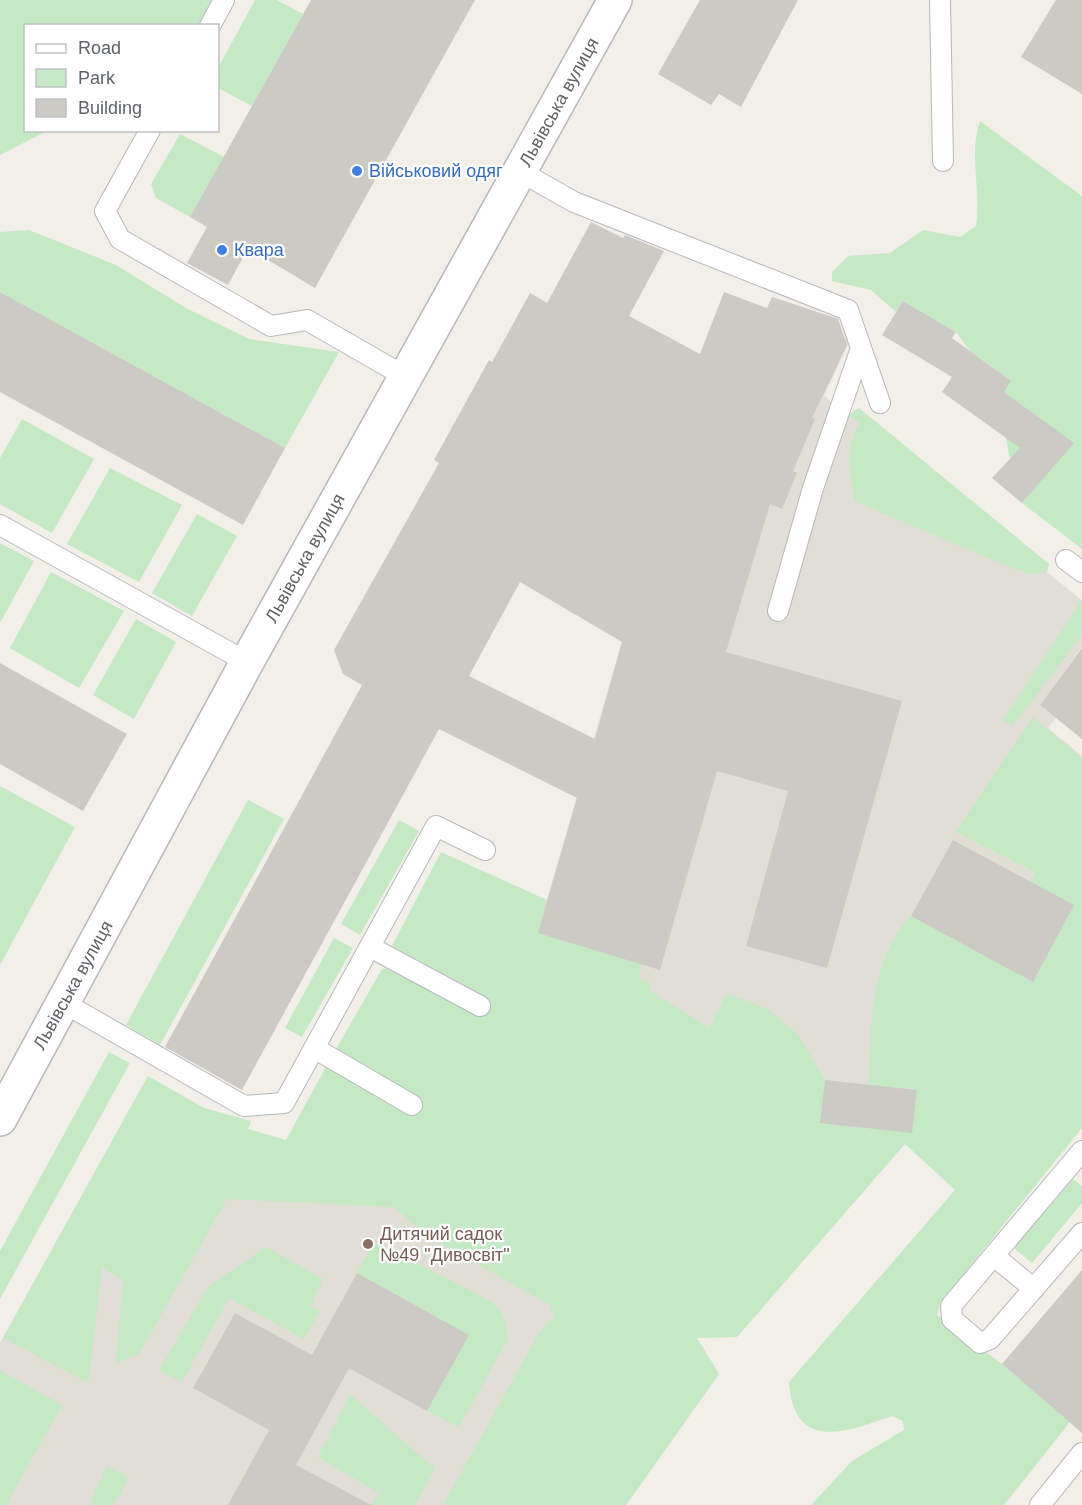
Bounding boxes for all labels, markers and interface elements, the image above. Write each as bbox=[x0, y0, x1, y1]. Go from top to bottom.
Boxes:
legend bbox=[24, 24, 219, 132]
street label: Львівська вулиця bbox=[515, 34, 603, 170]
text: Road bbox=[78, 38, 121, 58]
text: Park bbox=[78, 68, 116, 88]
text: Building bbox=[78, 98, 142, 118]
place label: Військовий одяг bbox=[369, 161, 503, 181]
marker: Військовий одяг bbox=[350, 164, 364, 178]
place label: Квара bbox=[234, 240, 285, 260]
marker: Квара bbox=[215, 243, 229, 257]
street label: Львівська вулиця bbox=[261, 490, 349, 626]
street label: Львівська вулиця bbox=[29, 917, 117, 1053]
place label: Дитячий садок №49 "Дивосвіт" bbox=[380, 1224, 510, 1265]
marker: Дитячий садок №49 "Дивосвіт" bbox=[361, 1237, 375, 1251]

